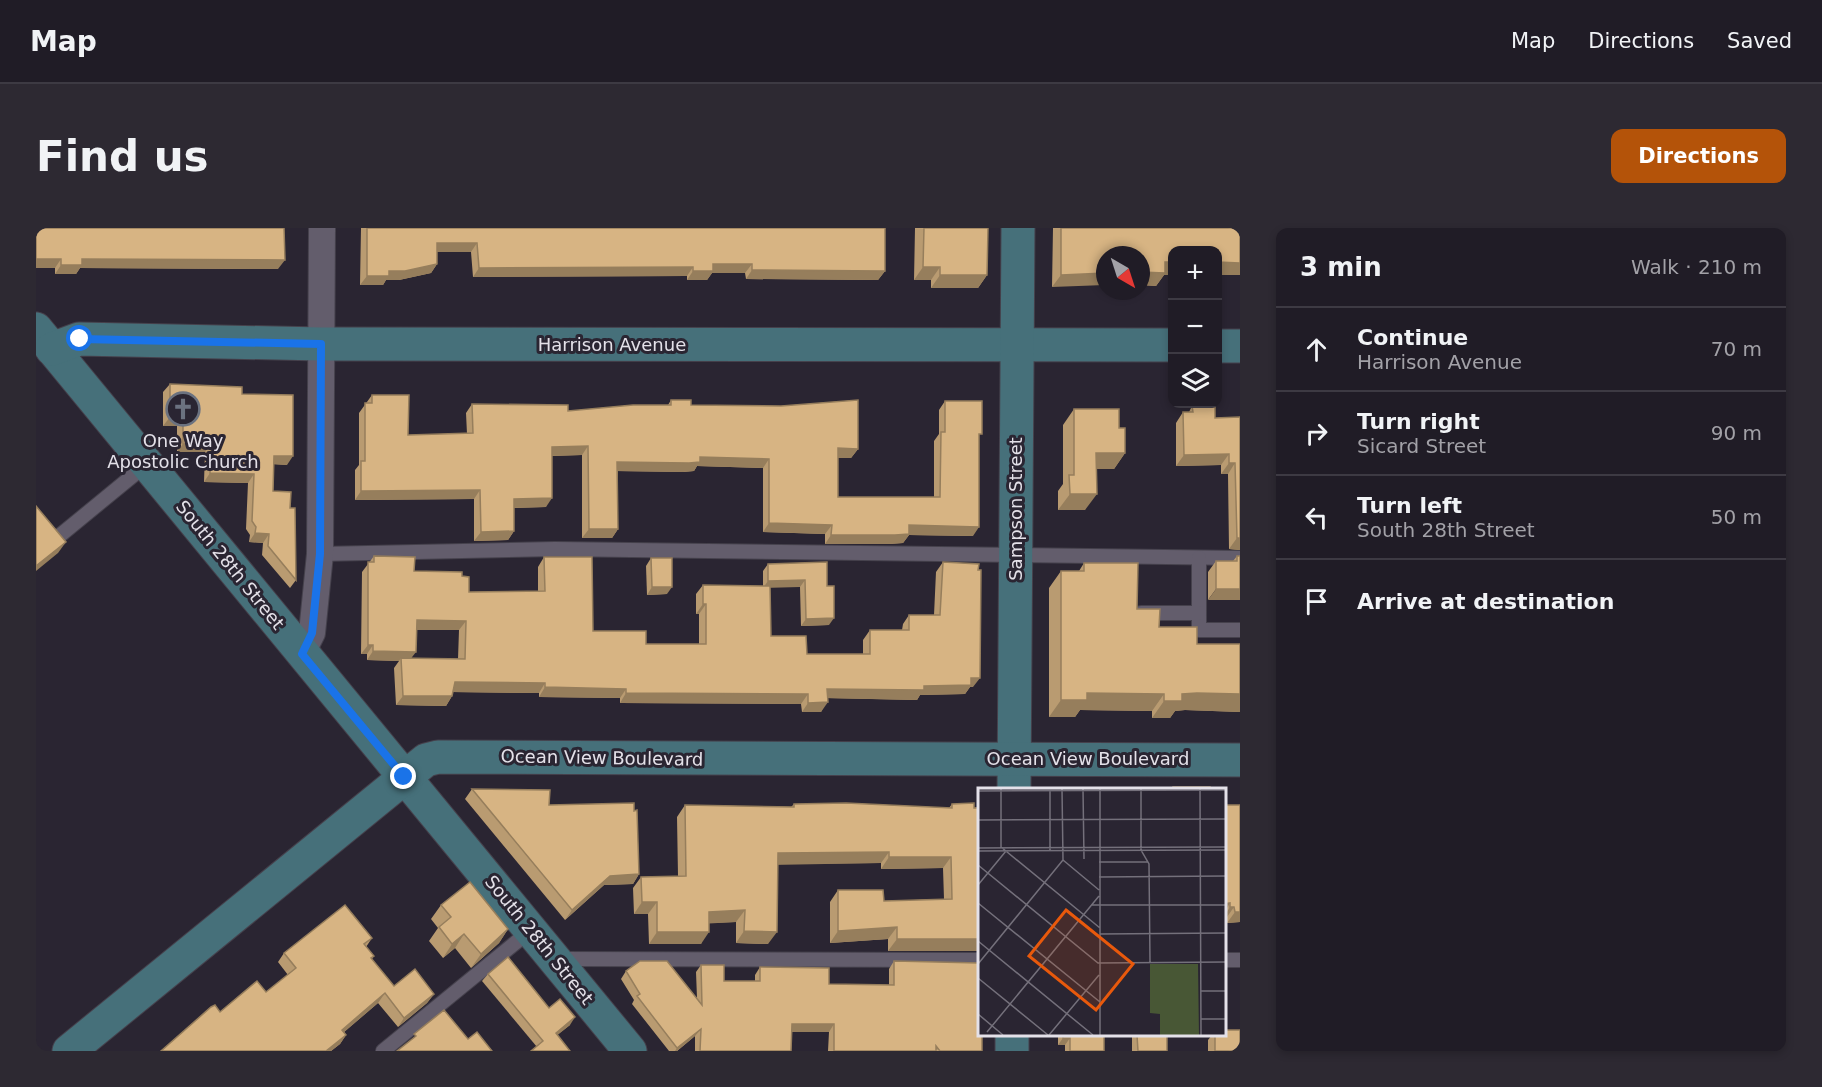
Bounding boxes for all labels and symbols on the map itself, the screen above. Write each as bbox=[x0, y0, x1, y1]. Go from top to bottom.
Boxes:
north arrow bbox=[1096, 246, 1150, 300]
route start bbox=[66, 325, 92, 351]
street label: Harrison Avenue bbox=[538, 334, 686, 355]
church icon: One Way Apostolic Church bbox=[165, 391, 201, 427]
place label: One Way Apostolic Church bbox=[107, 430, 259, 472]
street label: Sampson Street bbox=[1005, 437, 1026, 581]
street label: South 28th Street bbox=[172, 496, 289, 633]
street label: Ocean View Boulevard bbox=[500, 745, 704, 770]
street label: Ocean View Boulevard bbox=[987, 748, 1189, 769]
route end bbox=[390, 763, 416, 789]
inset map bbox=[978, 788, 1225, 1036]
street label: South 28th Street bbox=[481, 871, 598, 1008]

